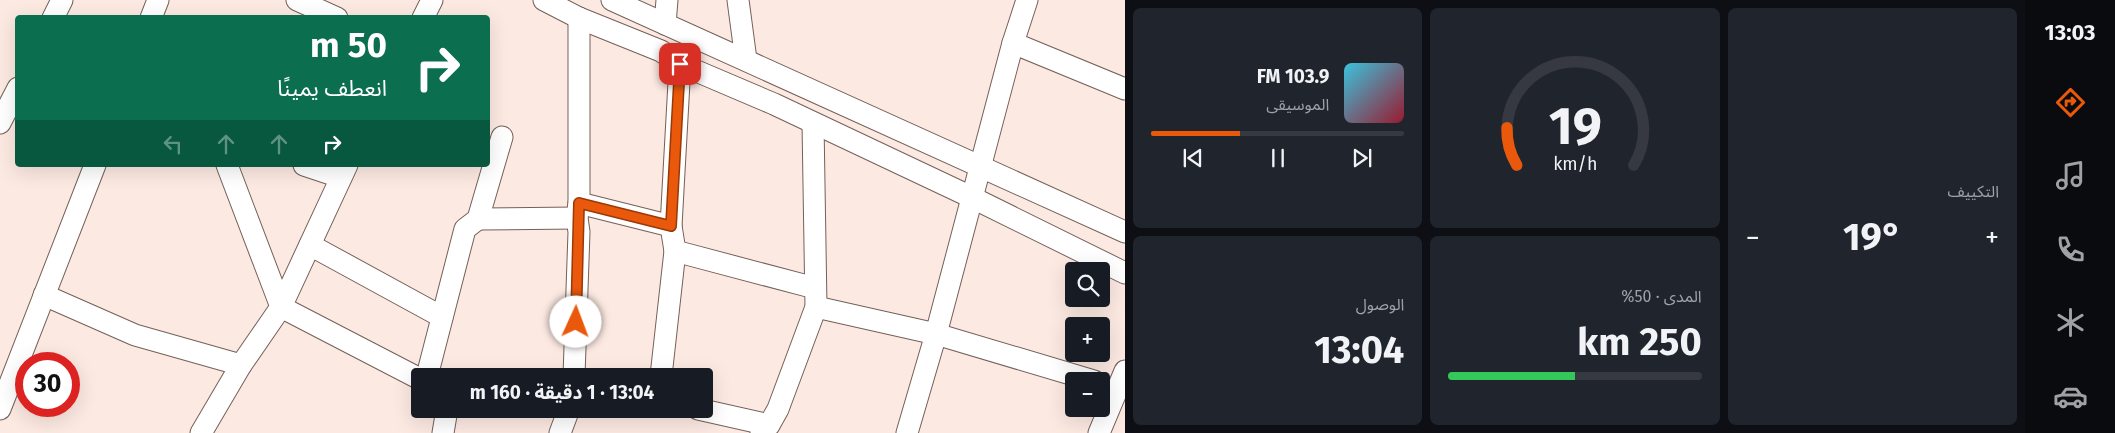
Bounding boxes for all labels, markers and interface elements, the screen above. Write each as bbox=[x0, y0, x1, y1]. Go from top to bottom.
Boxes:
text: 13:03 bbox=[2044, 19, 2096, 46]
text: 50 m bbox=[310, 24, 387, 66]
icon: right bbox=[405, 35, 470, 100]
pin bbox=[659, 43, 701, 85]
icon: arrive bbox=[666, 50, 694, 78]
text: 103.9 FM bbox=[1257, 65, 1329, 88]
text: انعطف يمينًا bbox=[277, 75, 387, 102]
icon: directions bbox=[2053, 85, 2088, 120]
text: الموسيقى bbox=[1266, 95, 1329, 114]
text: 19 bbox=[1548, 95, 1602, 158]
icon: left bbox=[159, 130, 187, 158]
icon: ahead bbox=[212, 130, 240, 158]
icon: ahead bbox=[265, 130, 293, 158]
icon: right bbox=[318, 130, 346, 158]
icon: previous bbox=[1179, 144, 1207, 172]
icon: pause bbox=[1264, 144, 1292, 172]
icon: next bbox=[1348, 144, 1376, 172]
text: km/h bbox=[1553, 153, 1597, 175]
icon: music bbox=[2053, 158, 2088, 193]
text: التكييف bbox=[1947, 182, 1999, 201]
text: 19° bbox=[1843, 214, 1902, 260]
text: − bbox=[1746, 221, 1760, 254]
text: + bbox=[1985, 221, 1999, 254]
icon: phone bbox=[2053, 232, 2088, 267]
map controls bbox=[1065, 262, 1110, 417]
button: search bbox=[1065, 262, 1110, 307]
text: المدى · 50% bbox=[1621, 287, 1702, 306]
position arrow bbox=[549, 295, 601, 347]
text: الوصول bbox=[1356, 295, 1404, 314]
icon: climate bbox=[2053, 305, 2088, 340]
button: + bbox=[1065, 317, 1110, 362]
text: 250 km bbox=[1577, 319, 1702, 365]
text: 13:04 bbox=[1314, 327, 1404, 373]
speed limit sign: 30 bbox=[15, 352, 80, 417]
button: − bbox=[1065, 372, 1110, 417]
icon: car bbox=[2053, 379, 2088, 414]
text: 13:04 · 1 دقيقة · 160 m bbox=[470, 381, 654, 404]

